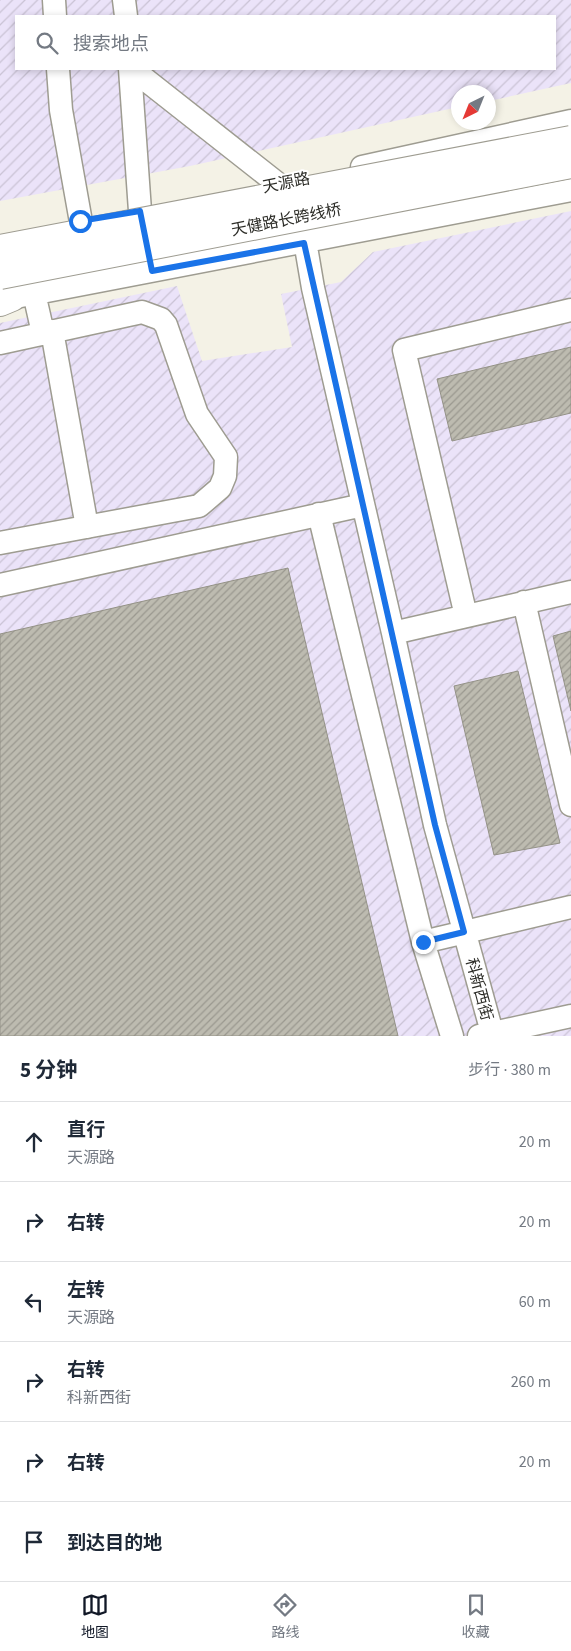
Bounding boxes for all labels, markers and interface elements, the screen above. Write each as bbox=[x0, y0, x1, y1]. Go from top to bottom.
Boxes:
search box bbox=[15, 15, 556, 70]
icon: search bbox=[33, 29, 61, 57]
text: 搜索地点 bbox=[73, 31, 149, 58]
north arrow bbox=[451, 85, 496, 130]
street label: 天源路 bbox=[261, 168, 312, 198]
street label: 天健路长跨线桥 bbox=[229, 198, 343, 241]
route start bbox=[69, 210, 92, 233]
route end bbox=[412, 931, 435, 954]
street label: 科新西街 bbox=[460, 955, 498, 1023]
text: 5 分钟 bbox=[20, 1055, 77, 1085]
text: 步行 · 380 m bbox=[468, 1059, 551, 1081]
text: 直行 bbox=[67, 1117, 105, 1144]
icon: ahead bbox=[20, 1128, 48, 1156]
text: 20 m bbox=[519, 1131, 551, 1153]
text: 天源路 bbox=[67, 1147, 115, 1169]
icon: right bbox=[20, 1208, 48, 1236]
text: 右转 bbox=[67, 1210, 105, 1237]
text: 20 m bbox=[519, 1211, 551, 1233]
text: 左转 bbox=[67, 1277, 105, 1304]
icon: left bbox=[20, 1288, 48, 1316]
text: 60 m bbox=[519, 1291, 551, 1313]
text: 天源路 bbox=[67, 1307, 115, 1329]
text: 右转 bbox=[67, 1357, 105, 1384]
icon: right bbox=[20, 1368, 48, 1396]
text: 260 m bbox=[511, 1371, 551, 1393]
text: 科新西街 bbox=[67, 1387, 131, 1409]
icon: right bbox=[20, 1448, 48, 1476]
text: 右转 bbox=[67, 1450, 105, 1477]
text: 20 m bbox=[519, 1451, 551, 1473]
icon: arrive bbox=[20, 1528, 48, 1556]
text: 到达目的地 bbox=[67, 1530, 162, 1557]
tab: 地图 bbox=[81, 1591, 109, 1643]
tab: 路线 bbox=[271, 1591, 299, 1643]
tab: 收藏 bbox=[462, 1591, 490, 1643]

